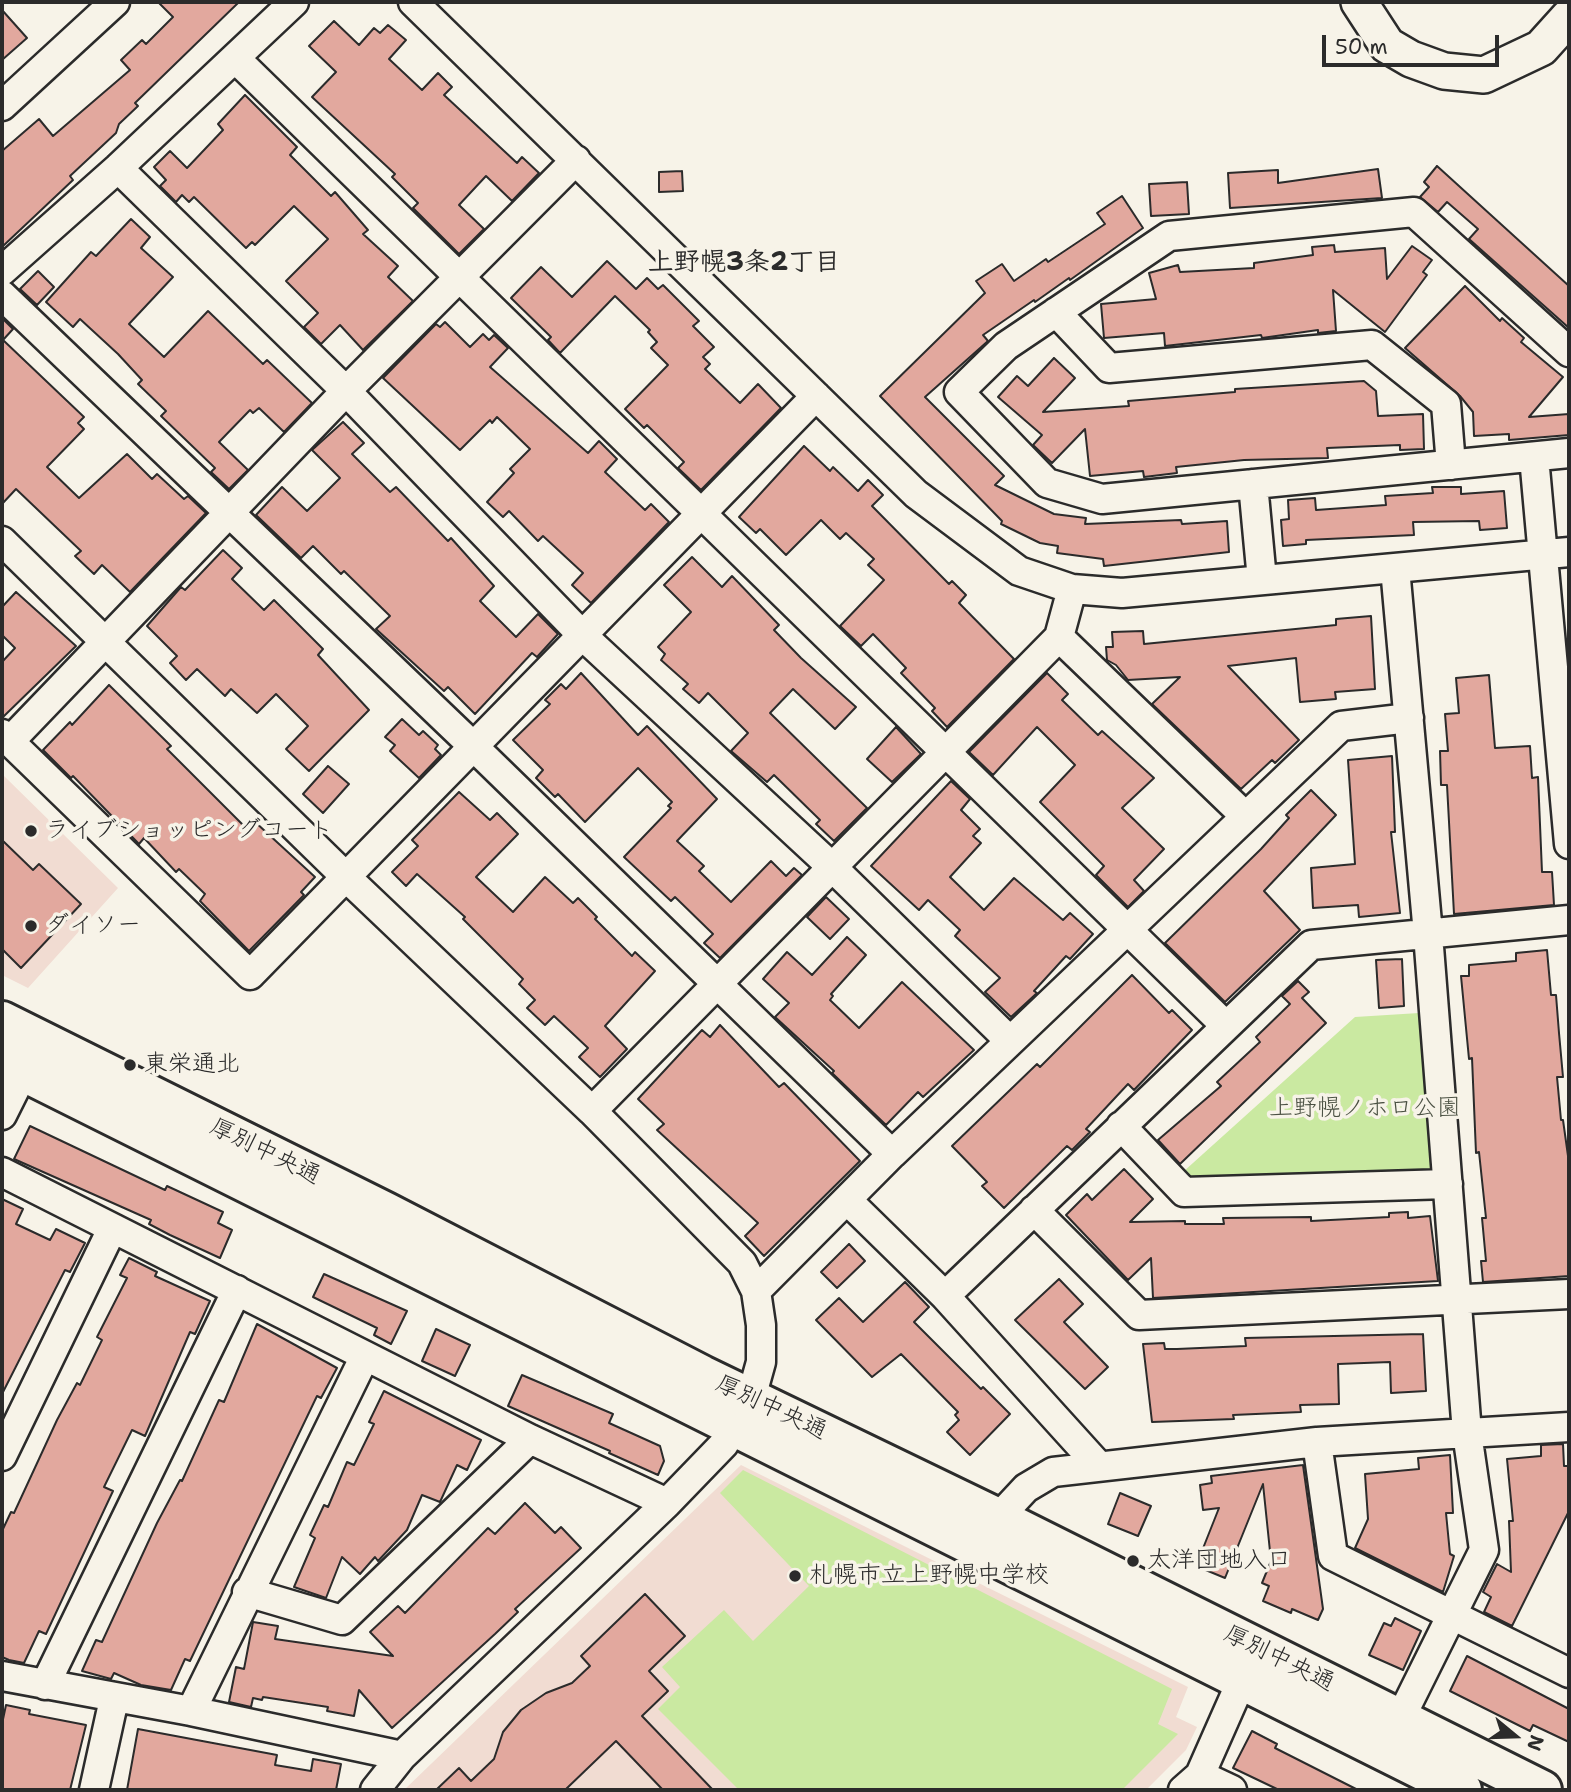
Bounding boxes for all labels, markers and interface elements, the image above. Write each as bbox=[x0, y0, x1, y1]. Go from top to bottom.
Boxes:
scale bar bbox=[1326, 21, 1503, 65]
text: 50 m bbox=[1335, 33, 1388, 61]
district label: 上野幌3条2丁目 bbox=[648, 247, 840, 279]
place label: ライブショッピングコート bbox=[45, 817, 333, 845]
marker: ライブショッピングコート bbox=[23, 823, 39, 839]
place label: ダイソー bbox=[45, 912, 141, 940]
marker: ダイソー bbox=[23, 918, 39, 934]
place label: 東栄通北 bbox=[144, 1051, 240, 1079]
marker: 東栄通北 bbox=[122, 1057, 138, 1073]
park label: 上野幌ノホロ公園 bbox=[1269, 1095, 1461, 1123]
street label: 厚別中央通 bbox=[205, 1113, 325, 1191]
street label: 厚別中央通 bbox=[711, 1370, 831, 1446]
place label: 太洋団地入口 bbox=[1147, 1547, 1291, 1575]
marker: 太洋団地入口 bbox=[1125, 1553, 1141, 1569]
place label: 札幌市立上野幌中学校 bbox=[809, 1562, 1049, 1590]
marker: 札幌市立上野幌中学校 bbox=[787, 1568, 803, 1584]
street label: 厚別中央通 bbox=[1219, 1620, 1339, 1698]
north arrow bbox=[1480, 1701, 1550, 1771]
text: N bbox=[1521, 1732, 1550, 1754]

